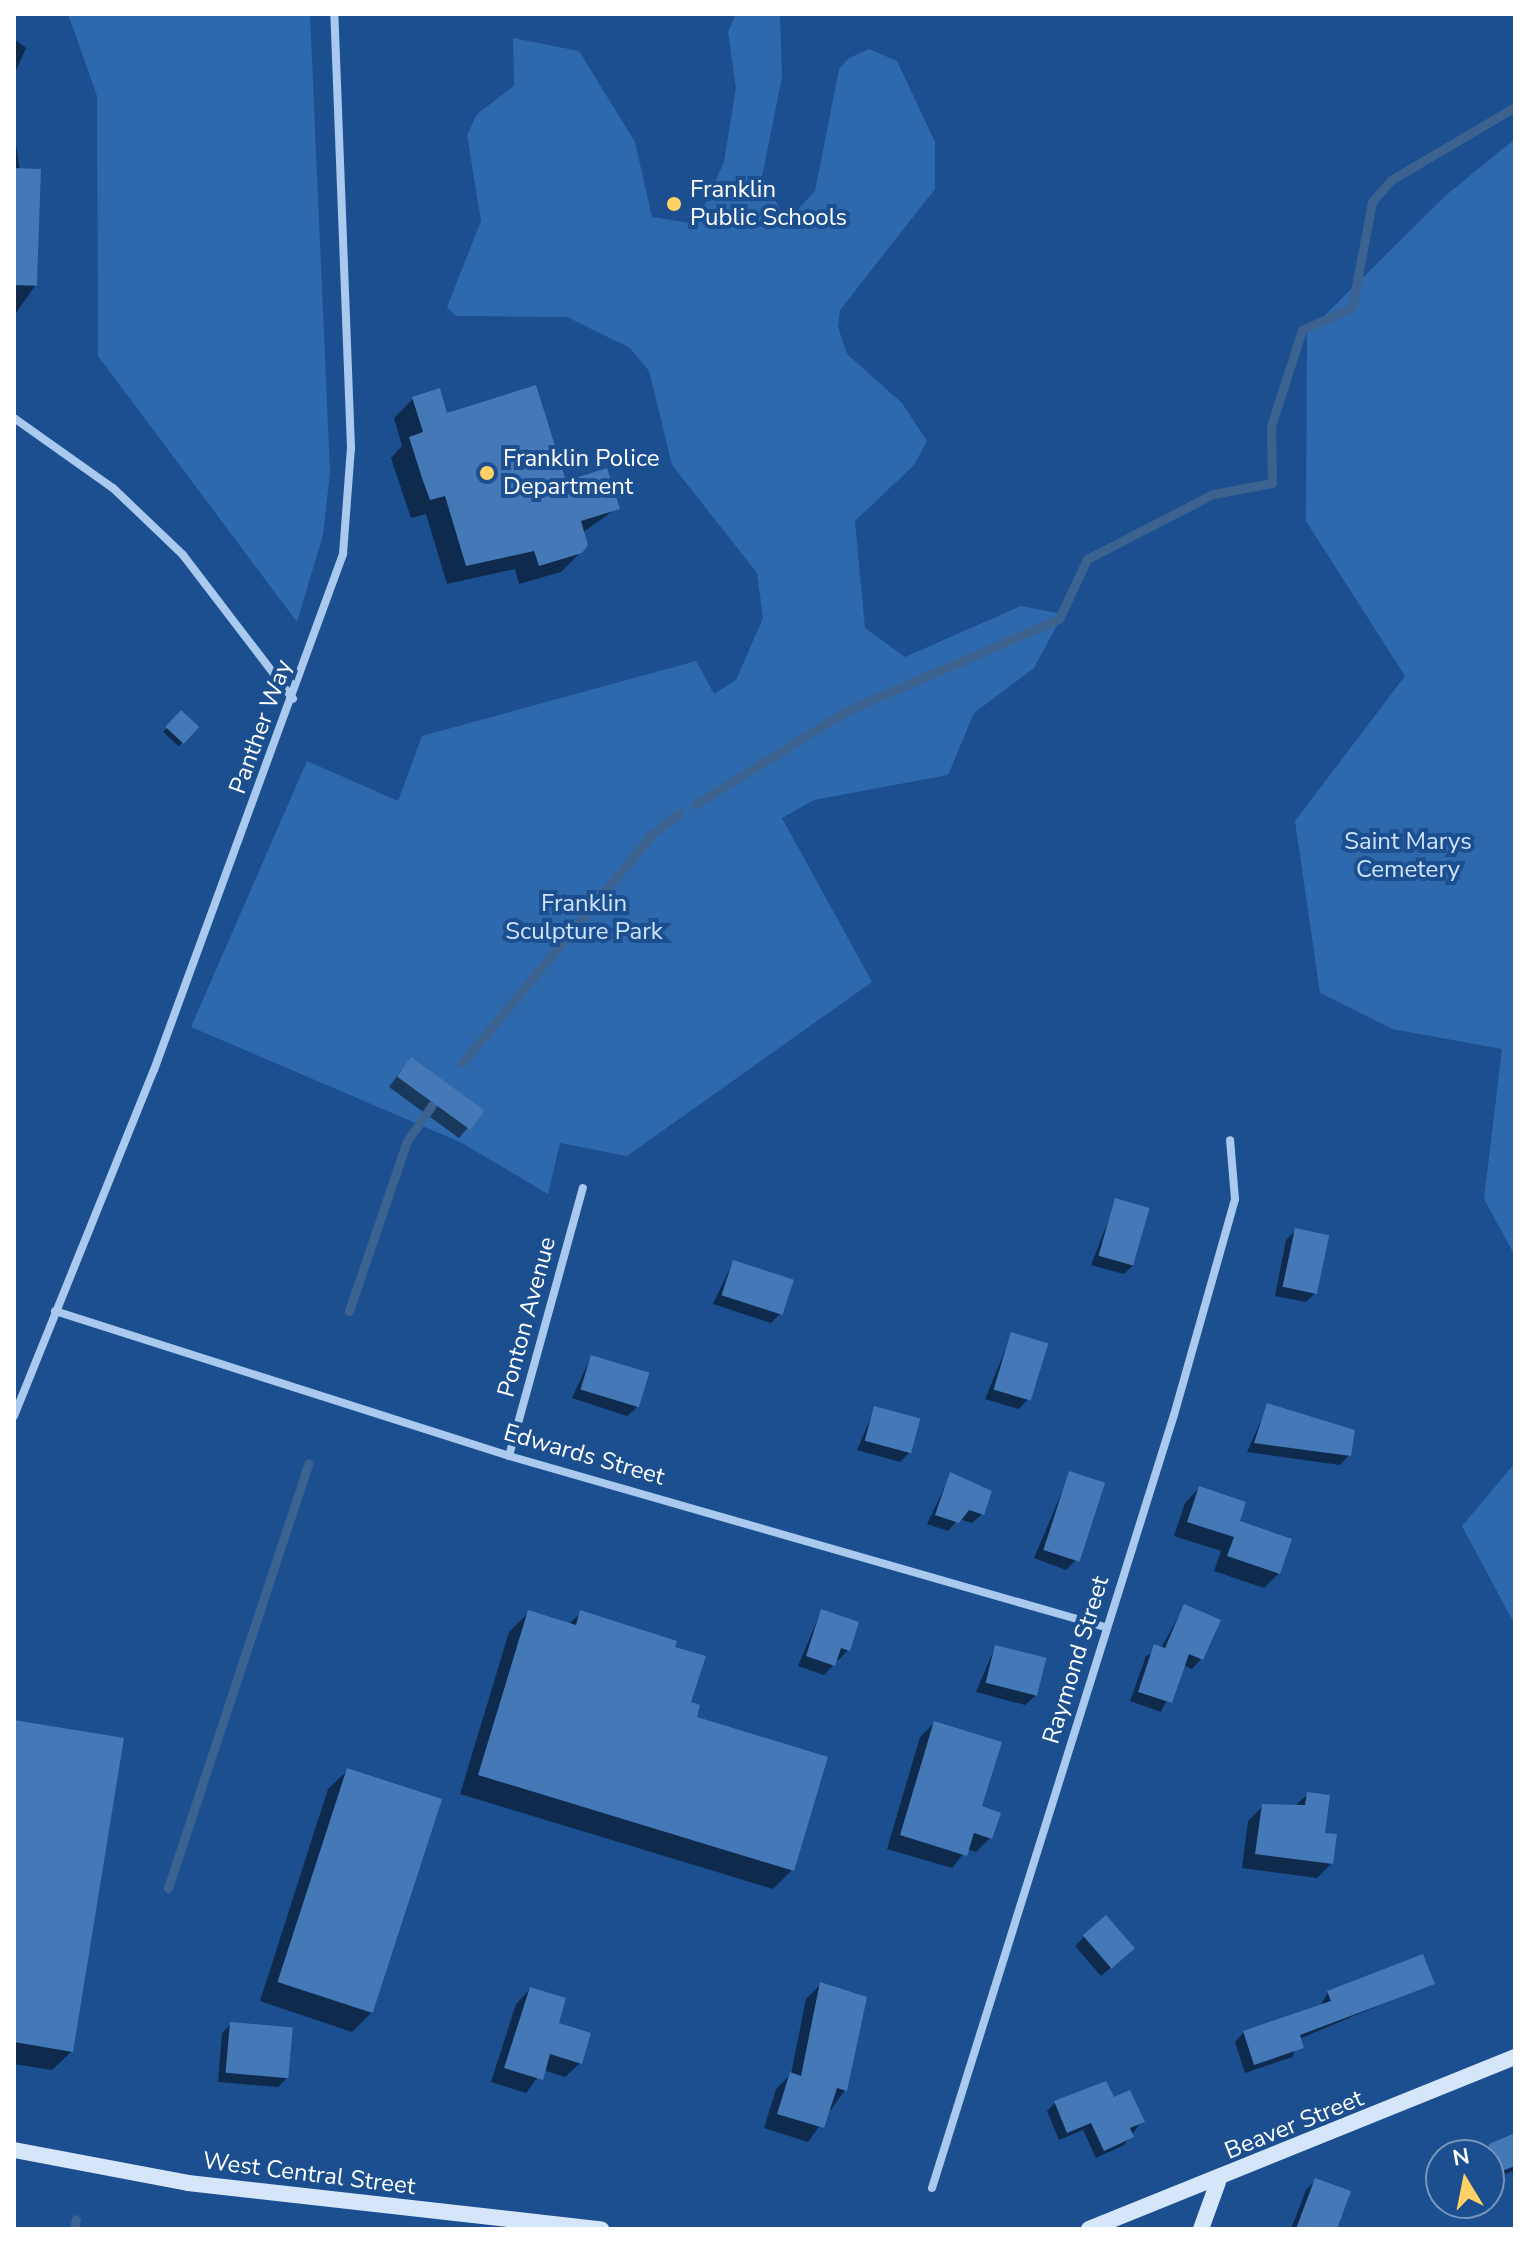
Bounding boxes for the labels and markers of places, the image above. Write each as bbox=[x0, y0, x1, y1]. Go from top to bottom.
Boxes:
place label: Franklin Public Schools bbox=[690, 176, 847, 232]
marker: Franklin Public Schools bbox=[665, 195, 683, 213]
place label: Franklin Police Department bbox=[503, 445, 660, 501]
marker: Franklin Police Department bbox=[478, 464, 496, 482]

